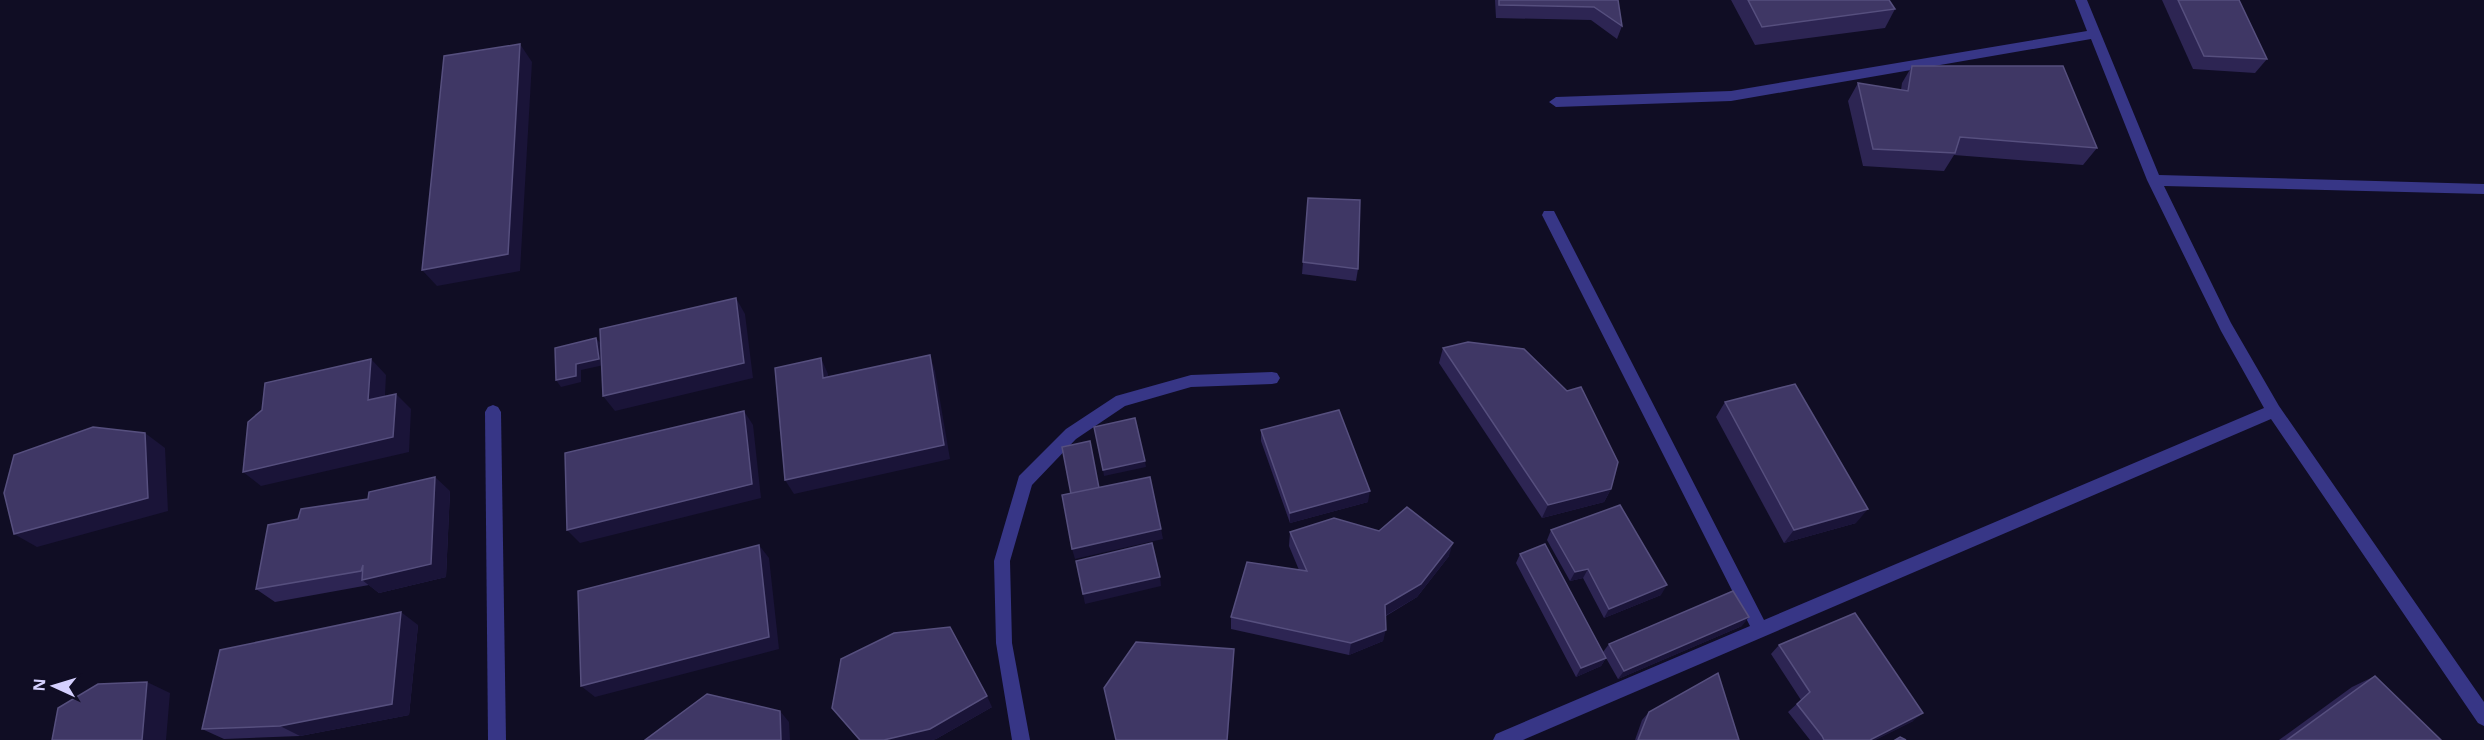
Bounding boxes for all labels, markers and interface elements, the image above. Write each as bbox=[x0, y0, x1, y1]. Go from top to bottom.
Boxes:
north arrow bbox=[24, 656, 84, 716]
text: N bbox=[28, 678, 50, 692]

